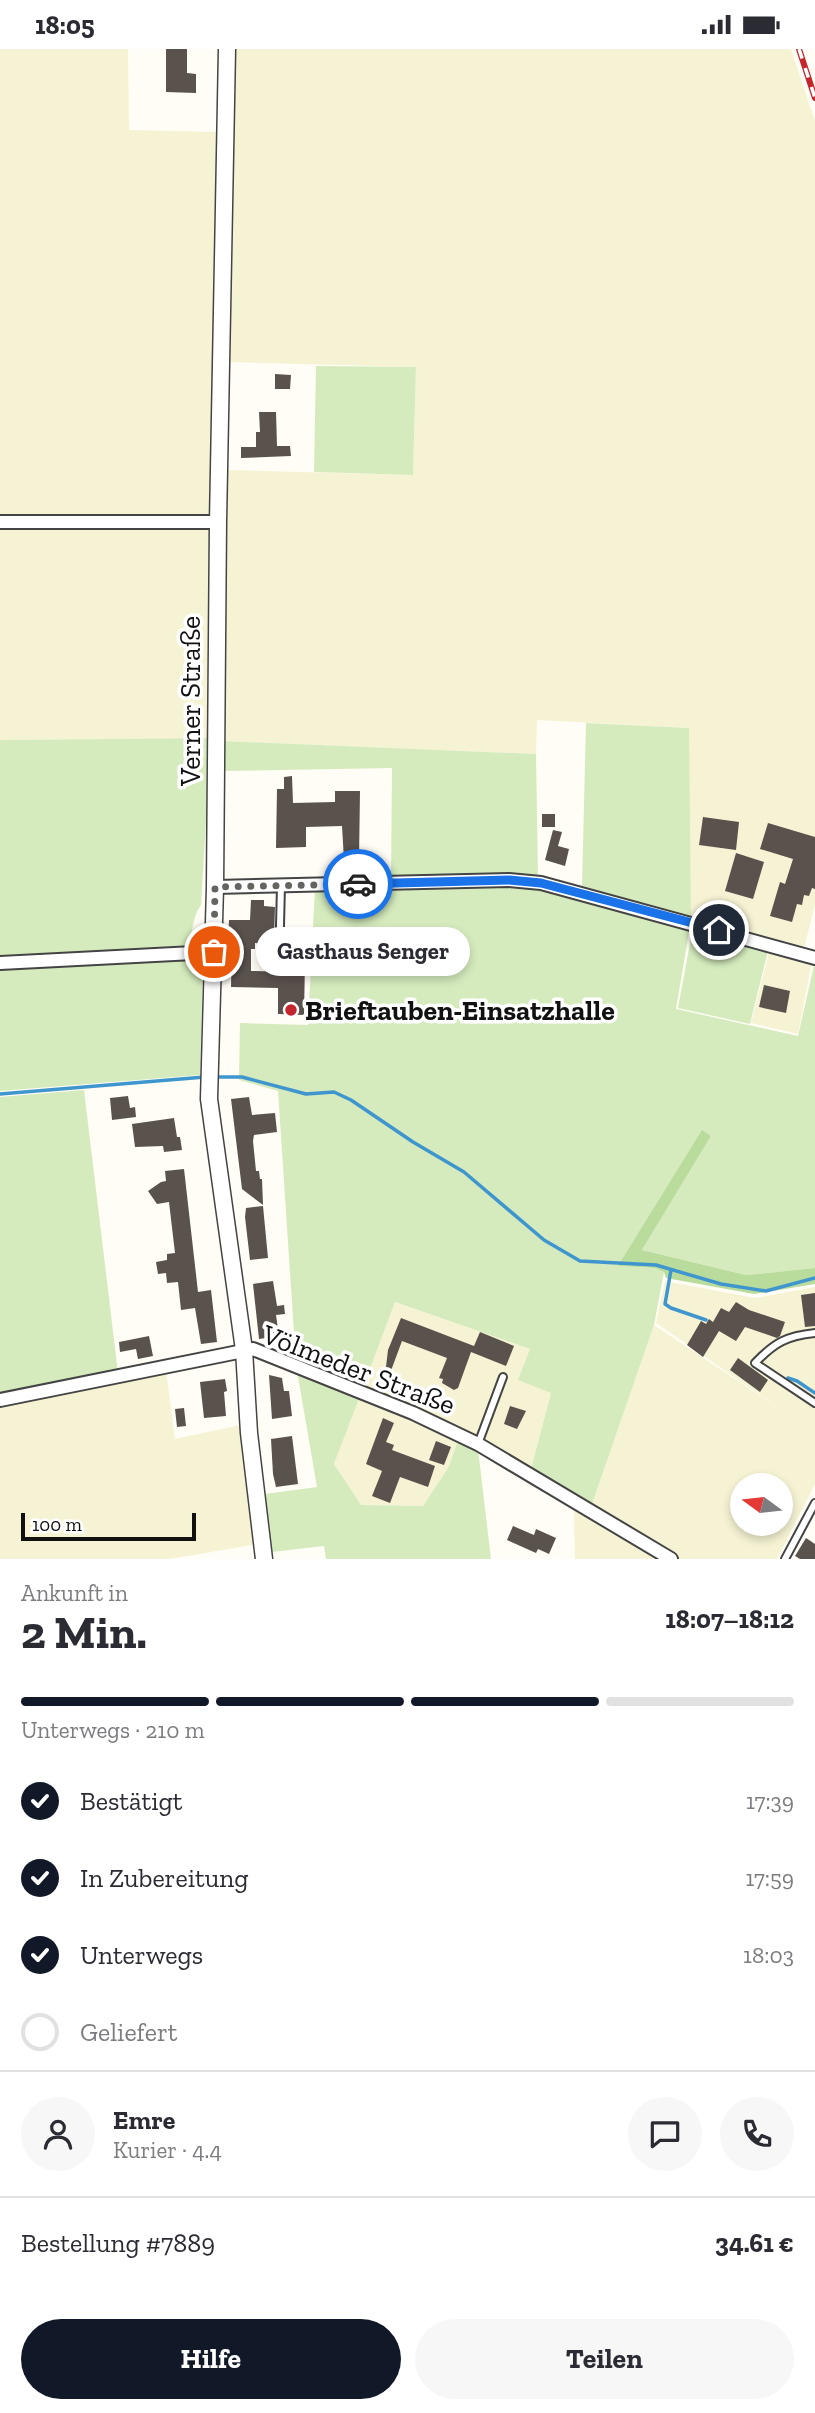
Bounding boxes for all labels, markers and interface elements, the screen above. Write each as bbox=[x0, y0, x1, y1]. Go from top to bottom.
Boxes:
text: 18:05 bbox=[35, 9, 95, 41]
street label: Verner Straße bbox=[174, 616, 207, 787]
courier bbox=[323, 849, 393, 919]
icon: car bbox=[339, 865, 377, 903]
pin bbox=[689, 900, 749, 960]
icon: home bbox=[700, 911, 738, 949]
pin bbox=[184, 922, 244, 982]
callout: Gasthaus Senger bbox=[256, 927, 470, 977]
icon: bag bbox=[195, 933, 233, 971]
text: Gasthaus Senger bbox=[277, 937, 449, 965]
place label: Brieftauben-Einsatzhalle bbox=[305, 994, 615, 1027]
marker: Brieftauben-Einsatzhalle bbox=[283, 1002, 299, 1018]
street label: Völmeder Straße bbox=[257, 1317, 460, 1421]
north arrow bbox=[730, 1473, 793, 1537]
map controls bbox=[730, 1473, 793, 1536]
scale bar bbox=[21, 1510, 196, 1542]
text: 100 m bbox=[32, 1513, 82, 1536]
text: Ankunft in bbox=[21, 1579, 128, 1607]
text: 18:07–18:12 bbox=[665, 1603, 794, 1635]
text: 2 Min. bbox=[21, 1605, 147, 1660]
text: Unterwegs · 210 m bbox=[21, 1716, 205, 1744]
icon: check bbox=[21, 1782, 59, 1820]
text: Bestätigt bbox=[80, 1785, 182, 1817]
text: 17:39 bbox=[746, 1787, 794, 1815]
icon: check bbox=[21, 1859, 59, 1897]
text: In Zubereitung bbox=[80, 1862, 248, 1894]
text: 17:59 bbox=[746, 1864, 794, 1892]
icon: check bbox=[21, 1936, 59, 1974]
text: Unterwegs bbox=[80, 1939, 203, 1971]
text: 18:03 bbox=[743, 1941, 794, 1969]
text: Geliefert bbox=[80, 2016, 178, 2048]
button: person bbox=[21, 2097, 95, 2171]
button: chat bbox=[628, 2097, 702, 2171]
button: phone bbox=[720, 2097, 794, 2171]
text: Emre bbox=[113, 2104, 175, 2136]
text: Kurier · 4.4 bbox=[113, 2136, 222, 2164]
text: Bestellung #7889 bbox=[21, 2227, 215, 2259]
text: 34.61 € bbox=[715, 2227, 794, 2259]
button: Hilfe bbox=[21, 2319, 401, 2399]
button: Teilen bbox=[415, 2319, 794, 2399]

